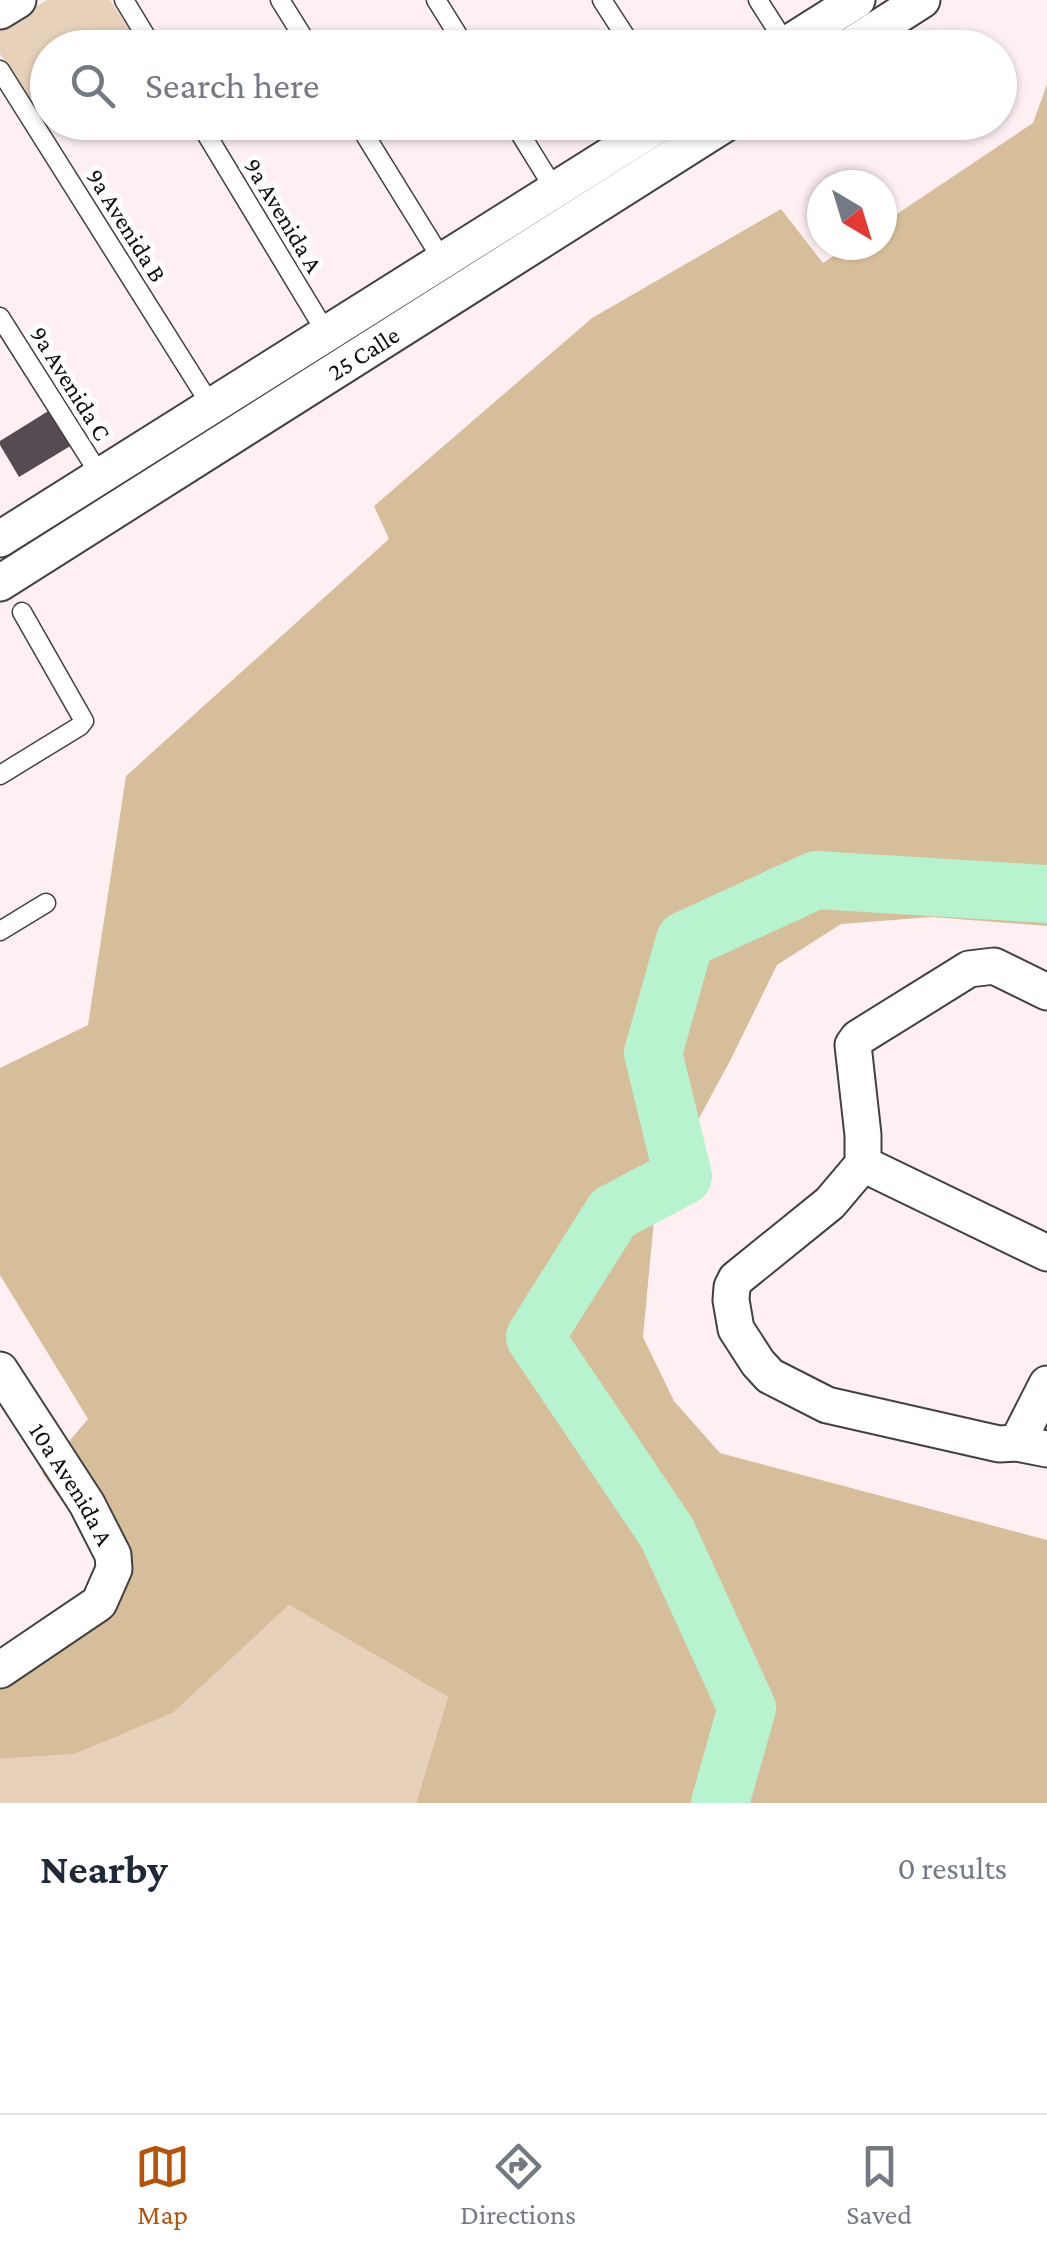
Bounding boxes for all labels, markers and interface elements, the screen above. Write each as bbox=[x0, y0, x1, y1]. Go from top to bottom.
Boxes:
search box bbox=[30, 30, 1017, 140]
icon: search bbox=[65, 58, 120, 113]
text: Search here bbox=[145, 64, 319, 106]
street label: 9a Avenida A bbox=[239, 153, 329, 278]
street label: 9a Avenida B bbox=[81, 164, 172, 287]
north arrow bbox=[807, 170, 897, 260]
street label: 9a Avenida C bbox=[25, 321, 116, 445]
street label: 25 Calle bbox=[323, 321, 404, 386]
street label: 10a Avenida A bbox=[24, 1418, 119, 1551]
text: Nearby bbox=[40, 1845, 168, 1892]
text: 0 results bbox=[897, 1850, 1007, 1886]
tab: Map bbox=[135, 2139, 190, 2230]
tab: Directions bbox=[460, 2139, 576, 2230]
tab: Saved bbox=[846, 2139, 912, 2230]

